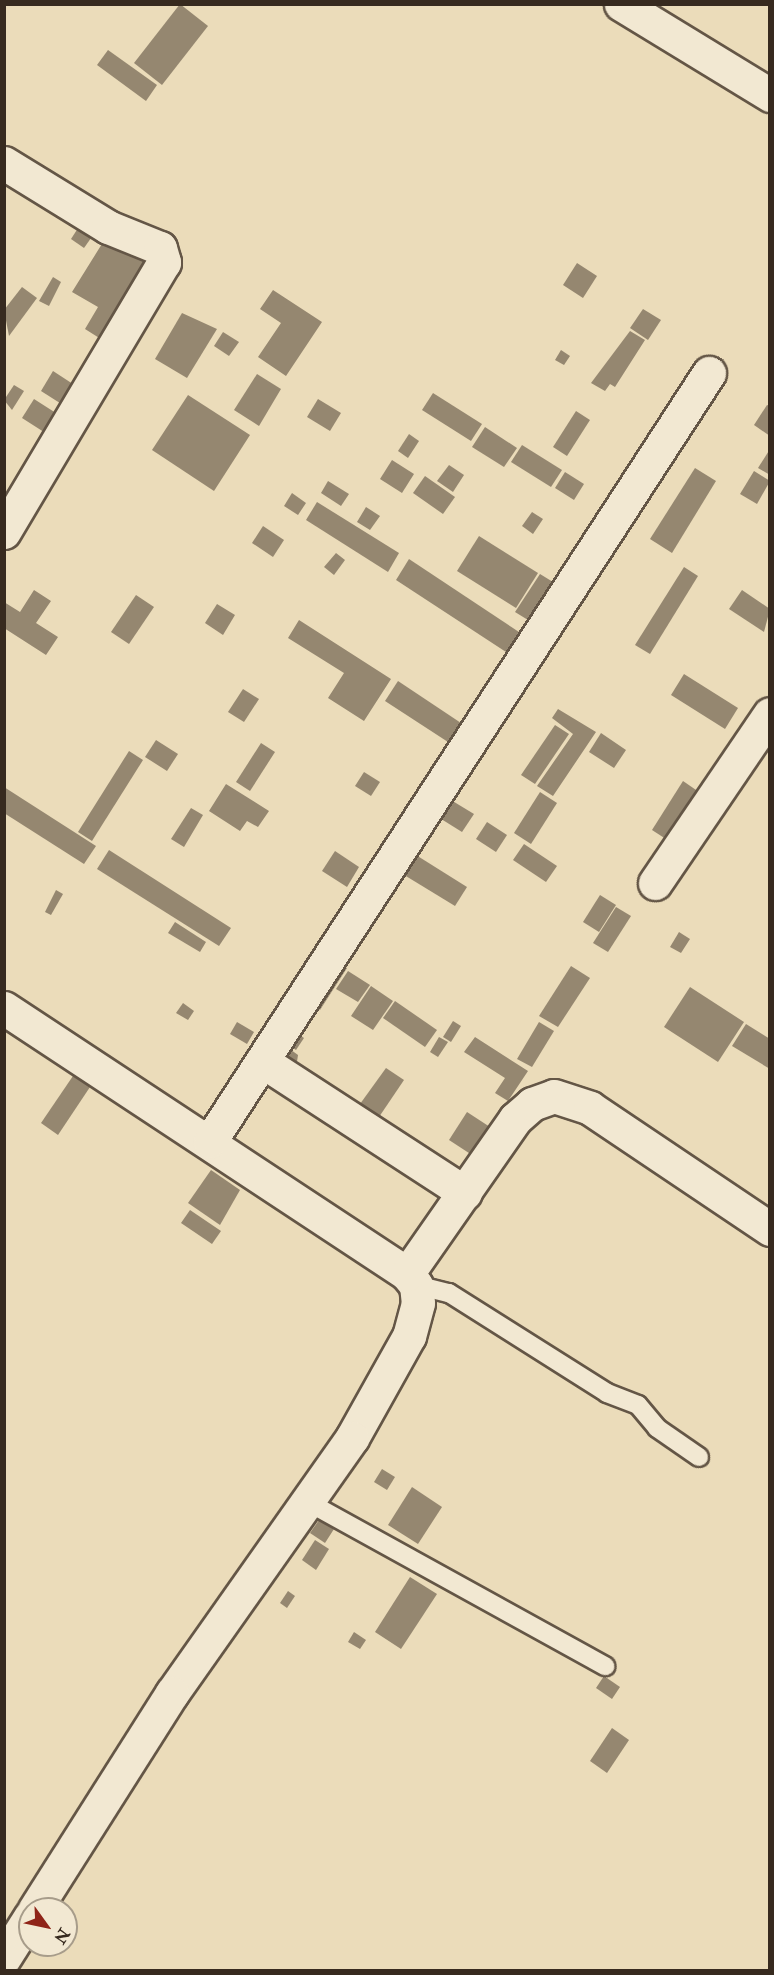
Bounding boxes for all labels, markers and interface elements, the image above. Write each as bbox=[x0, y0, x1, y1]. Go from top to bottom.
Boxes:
north arrow bbox=[18, 1897, 78, 1957]
text: N bbox=[49, 1924, 74, 1947]

